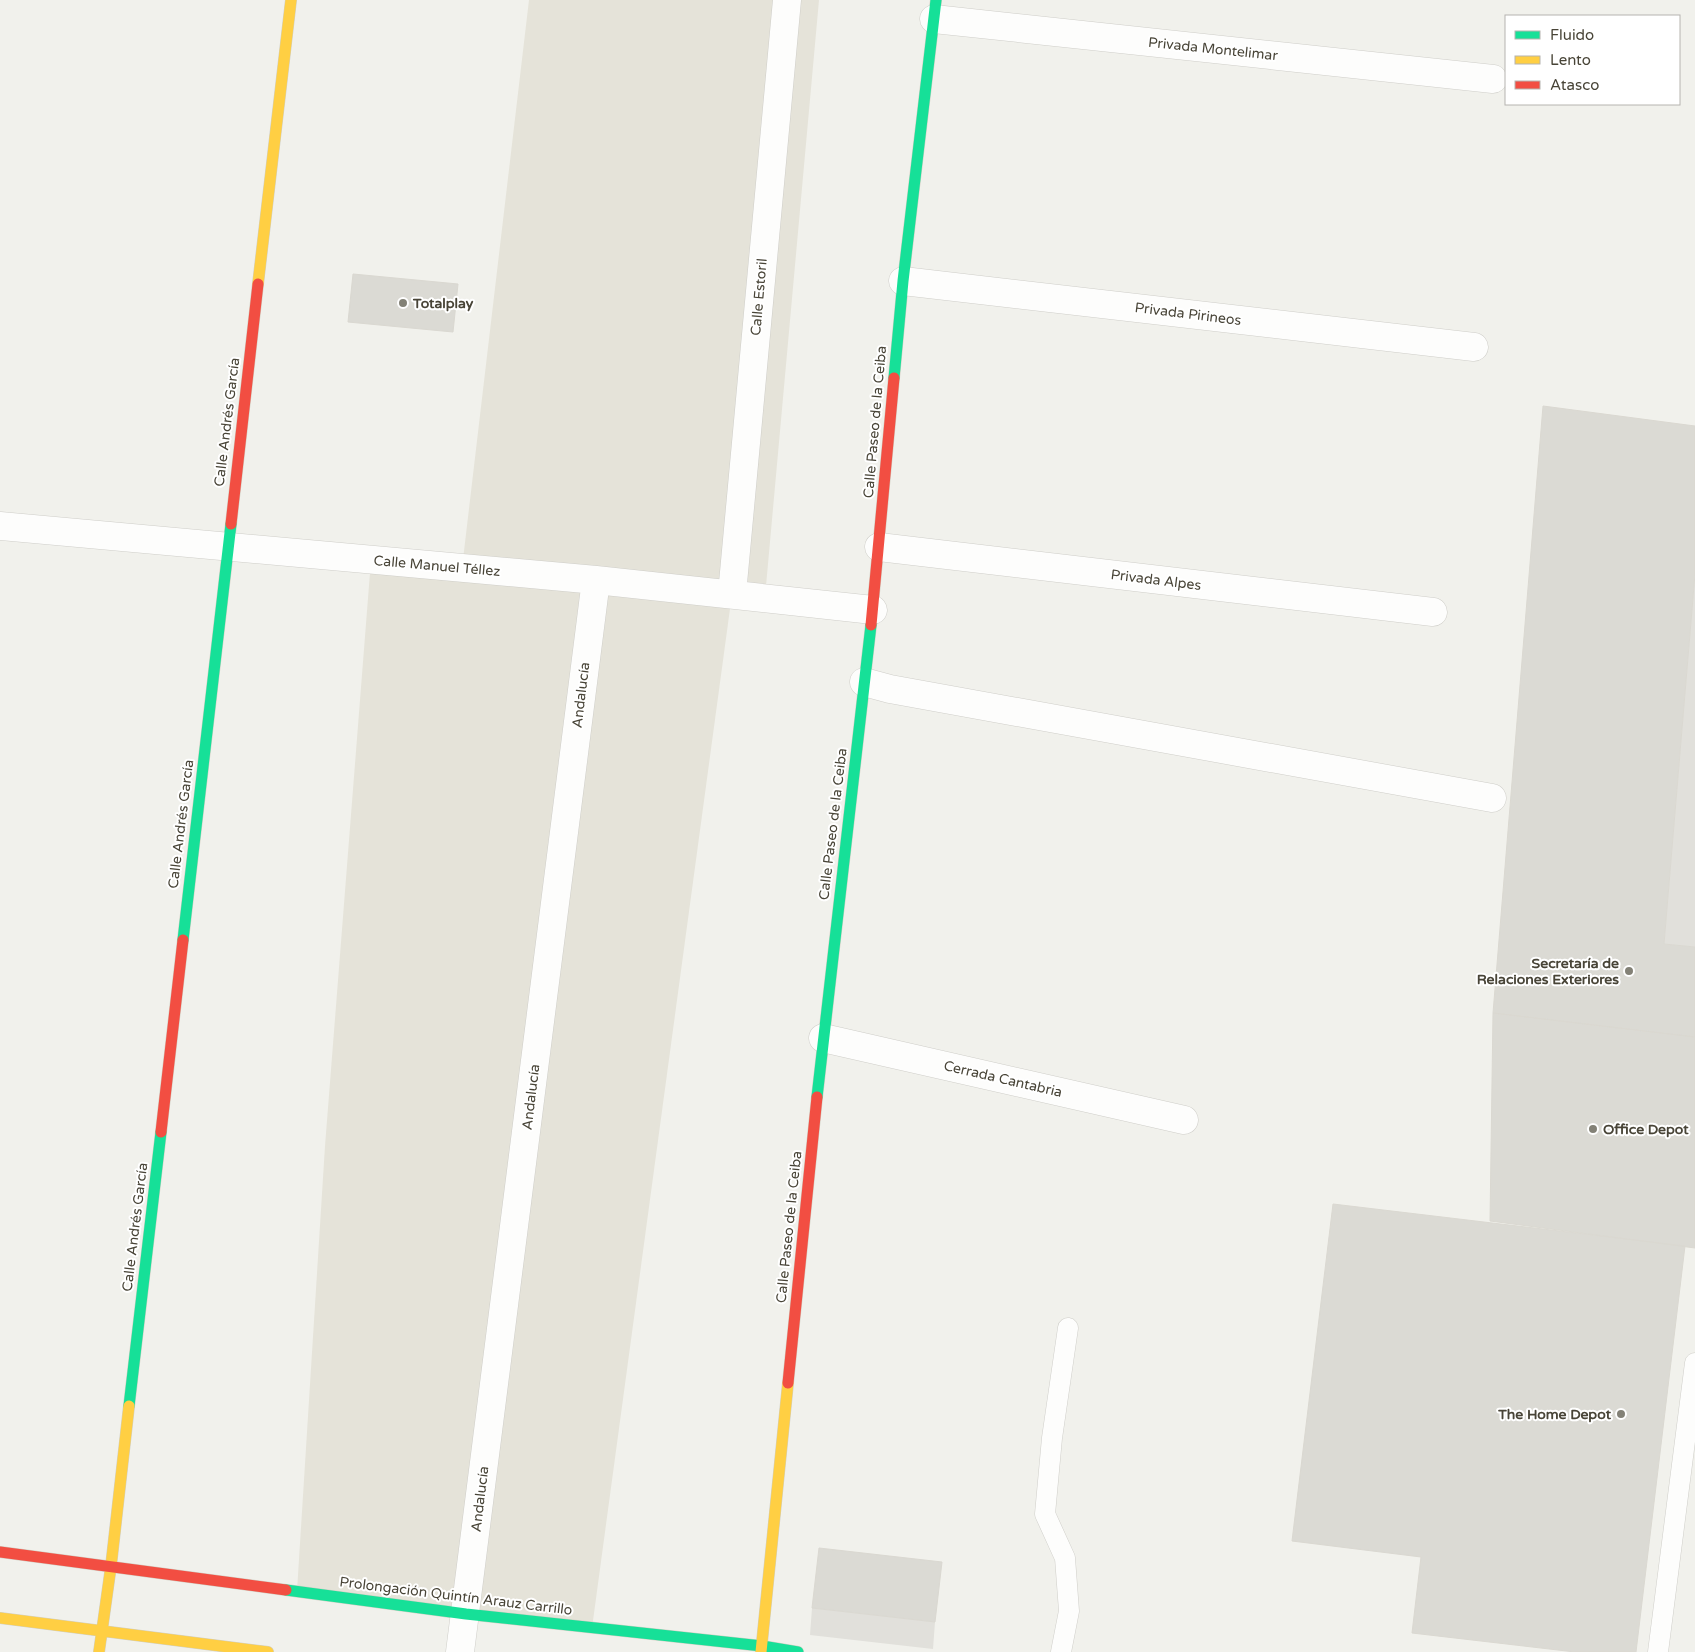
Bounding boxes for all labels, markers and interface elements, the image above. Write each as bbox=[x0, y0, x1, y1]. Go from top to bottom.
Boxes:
legend bbox=[1505, 15, 1680, 105]
text: Fluido bbox=[1550, 26, 1594, 44]
street label: Privada Montelimar bbox=[1147, 34, 1279, 64]
text: Lento bbox=[1550, 51, 1591, 69]
text: Atasco bbox=[1550, 76, 1599, 94]
street label: Calle Estoril bbox=[747, 258, 771, 336]
place label: Totalplay bbox=[412, 295, 474, 312]
marker: Totalplay bbox=[397, 297, 409, 309]
street label: Privada Pirineos bbox=[1134, 299, 1242, 329]
street label: Calle Paseo de la Ceiba bbox=[860, 345, 890, 499]
street label: Calle Andrés García bbox=[211, 357, 243, 487]
street label: Calle Manuel Téllez bbox=[373, 552, 501, 580]
street label: Privada Alpes bbox=[1110, 566, 1202, 594]
street label: Andalucía bbox=[569, 661, 593, 729]
street label: Calle Paseo de la Ceiba bbox=[815, 747, 851, 901]
street label: Calle Andrés García bbox=[165, 759, 197, 889]
place label: Secretaría de Relaciones Exteriores bbox=[1477, 955, 1619, 988]
marker: Secretaría de Relaciones Exteriores bbox=[1623, 965, 1635, 977]
street label: Cerrada Cantabria bbox=[942, 1057, 1064, 1101]
street label: Andalucía bbox=[519, 1063, 543, 1131]
place label: Office Depot bbox=[1603, 1121, 1689, 1138]
marker: Office Depot bbox=[1587, 1123, 1599, 1135]
street label: Calle Paseo de la Ceiba bbox=[773, 1150, 805, 1304]
street label: Calle Andrés García bbox=[119, 1162, 151, 1292]
place label: The Home Depot bbox=[1497, 1406, 1612, 1423]
marker: The Home Depot bbox=[1615, 1408, 1627, 1420]
street label: Andalucía bbox=[468, 1465, 492, 1533]
street label: Prolongación Quintín Arauz Carrillo bbox=[339, 1573, 573, 1619]

